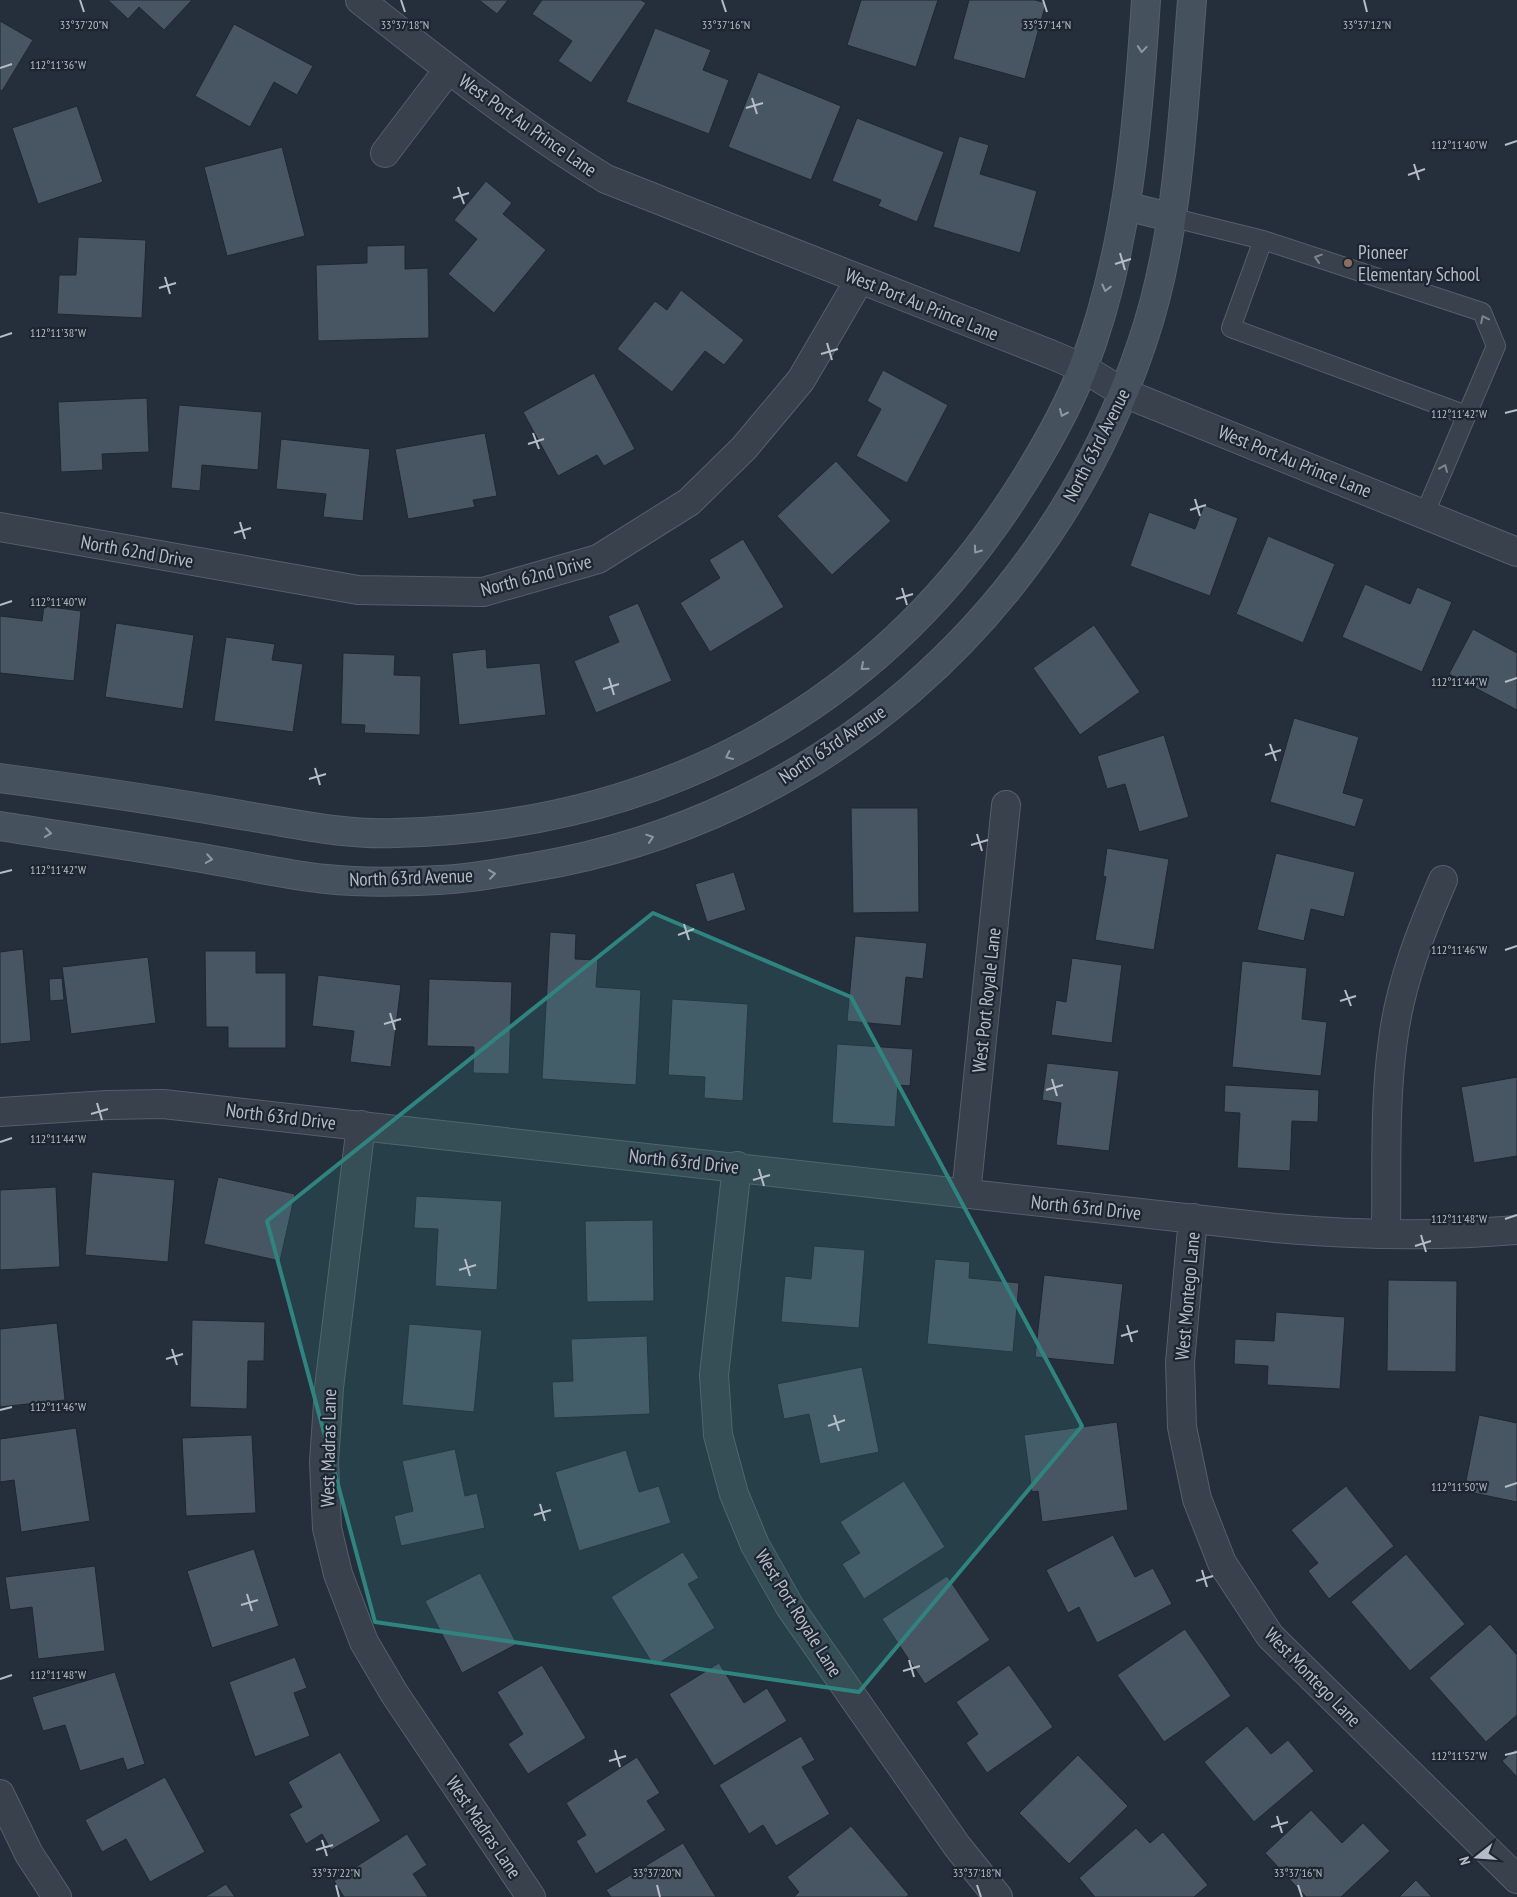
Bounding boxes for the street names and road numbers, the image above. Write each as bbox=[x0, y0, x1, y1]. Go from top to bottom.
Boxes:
street label: West Port Au Prince Lane bbox=[454, 68, 602, 182]
street label: West Port Au Prince Lane bbox=[842, 262, 1002, 346]
street label: North 63rd Avenue bbox=[1057, 384, 1135, 506]
street label: West Port Au Prince Lane bbox=[1215, 419, 1375, 503]
street label: North 62nd Drive bbox=[79, 529, 195, 573]
street label: North 62nd Drive bbox=[478, 549, 594, 601]
street label: North 63rd Avenue bbox=[774, 699, 890, 789]
street label: North 63rd Avenue bbox=[349, 863, 473, 891]
street label: West Port Royale Lane bbox=[966, 926, 1006, 1074]
street label: North 63rd Drive bbox=[225, 1097, 338, 1135]
street label: North 63rd Drive bbox=[628, 1143, 740, 1179]
street label: North 63rd Drive bbox=[1030, 1189, 1142, 1225]
street label: West Montego Lane bbox=[1169, 1231, 1205, 1361]
street label: West Madras Lane bbox=[315, 1389, 341, 1507]
street label: West Port Royale Lane bbox=[750, 1545, 848, 1681]
street label: West Montego Lane bbox=[1260, 1622, 1366, 1732]
street label: West Madras Lane bbox=[441, 1771, 527, 1883]

